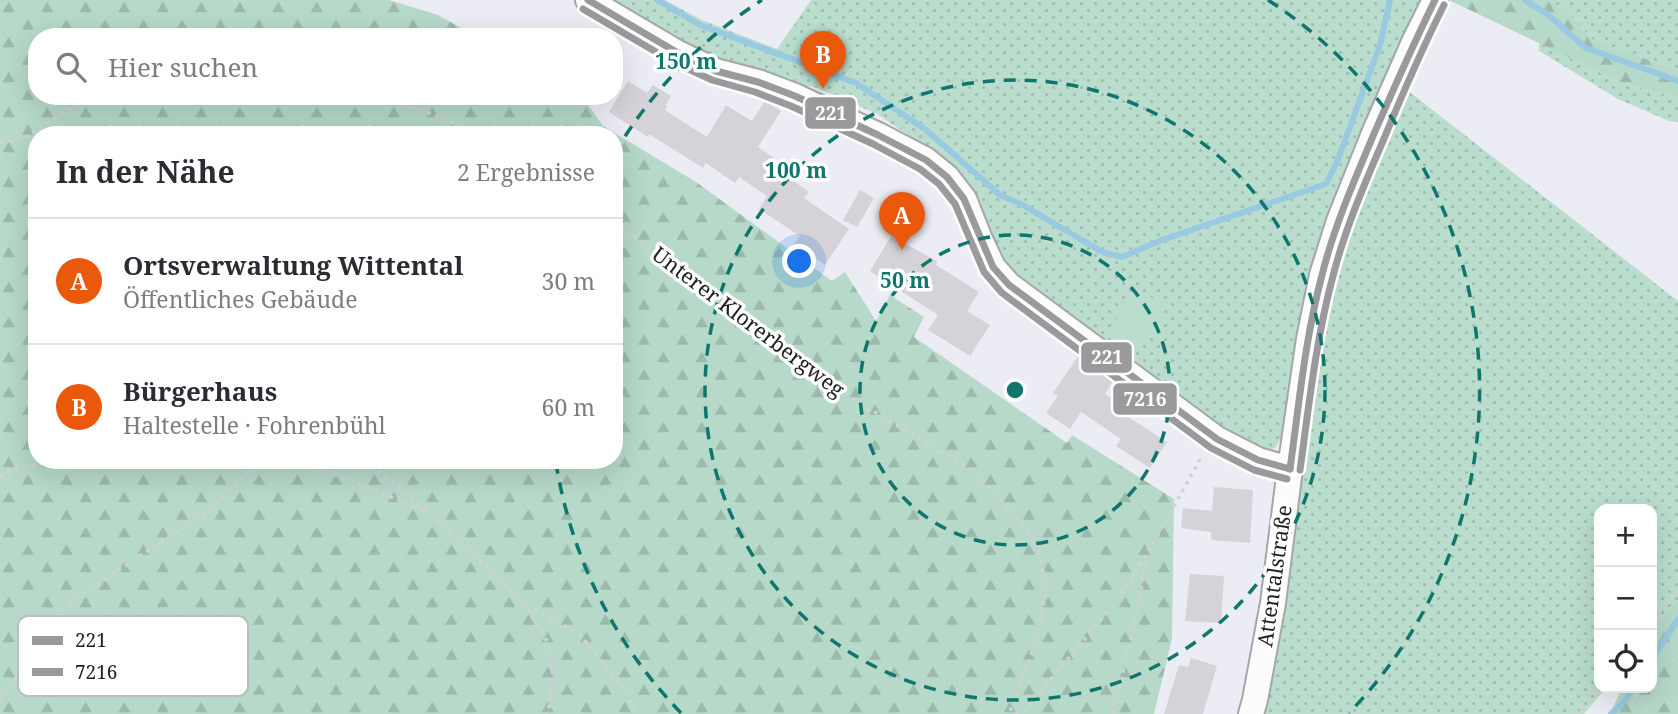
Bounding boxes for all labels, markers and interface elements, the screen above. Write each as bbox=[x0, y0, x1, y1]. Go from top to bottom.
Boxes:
search box bbox=[28, 28, 623, 105]
pin: B bbox=[800, 31, 846, 89]
text: 150 m bbox=[655, 47, 717, 75]
icon: search bbox=[52, 48, 90, 86]
text: Hier suchen bbox=[108, 49, 258, 85]
line badge: 221 bbox=[804, 96, 857, 130]
text: 221 bbox=[815, 100, 847, 126]
text: In der Nähe bbox=[56, 151, 235, 192]
text: 2 Ergebnisse bbox=[457, 156, 595, 188]
text: 100 m bbox=[765, 156, 827, 184]
pin: A bbox=[879, 192, 925, 250]
street label: Unterer Klorerbergweg bbox=[647, 240, 851, 403]
your location bbox=[782, 244, 816, 278]
text: Ortsverwaltung Wittental bbox=[123, 247, 463, 283]
text: A bbox=[70, 265, 88, 297]
text: 30 m bbox=[542, 265, 595, 297]
text: 50 m bbox=[880, 266, 930, 294]
text: Öffentliches Gebäude bbox=[123, 283, 358, 315]
line badge: 221 bbox=[1080, 341, 1133, 374]
text: 221 bbox=[1091, 344, 1123, 370]
text: Bürgerhaus bbox=[123, 373, 277, 409]
centre of rings bbox=[1003, 378, 1027, 402]
line badge: 7216 bbox=[1112, 382, 1178, 416]
text: 7216 bbox=[1124, 386, 1167, 412]
text: B bbox=[71, 391, 87, 423]
text: 60 m bbox=[542, 391, 595, 423]
text: Haltestelle · Fohrenbühl bbox=[123, 409, 386, 441]
street label: Attentalstraße bbox=[1250, 503, 1298, 649]
map controls bbox=[1594, 504, 1657, 693]
button: + bbox=[1594, 504, 1657, 567]
button: − bbox=[1594, 567, 1657, 630]
legend bbox=[18, 616, 248, 696]
text: 221 bbox=[75, 627, 107, 653]
button: locate bbox=[1594, 630, 1657, 693]
text: 7216 bbox=[75, 659, 117, 685]

